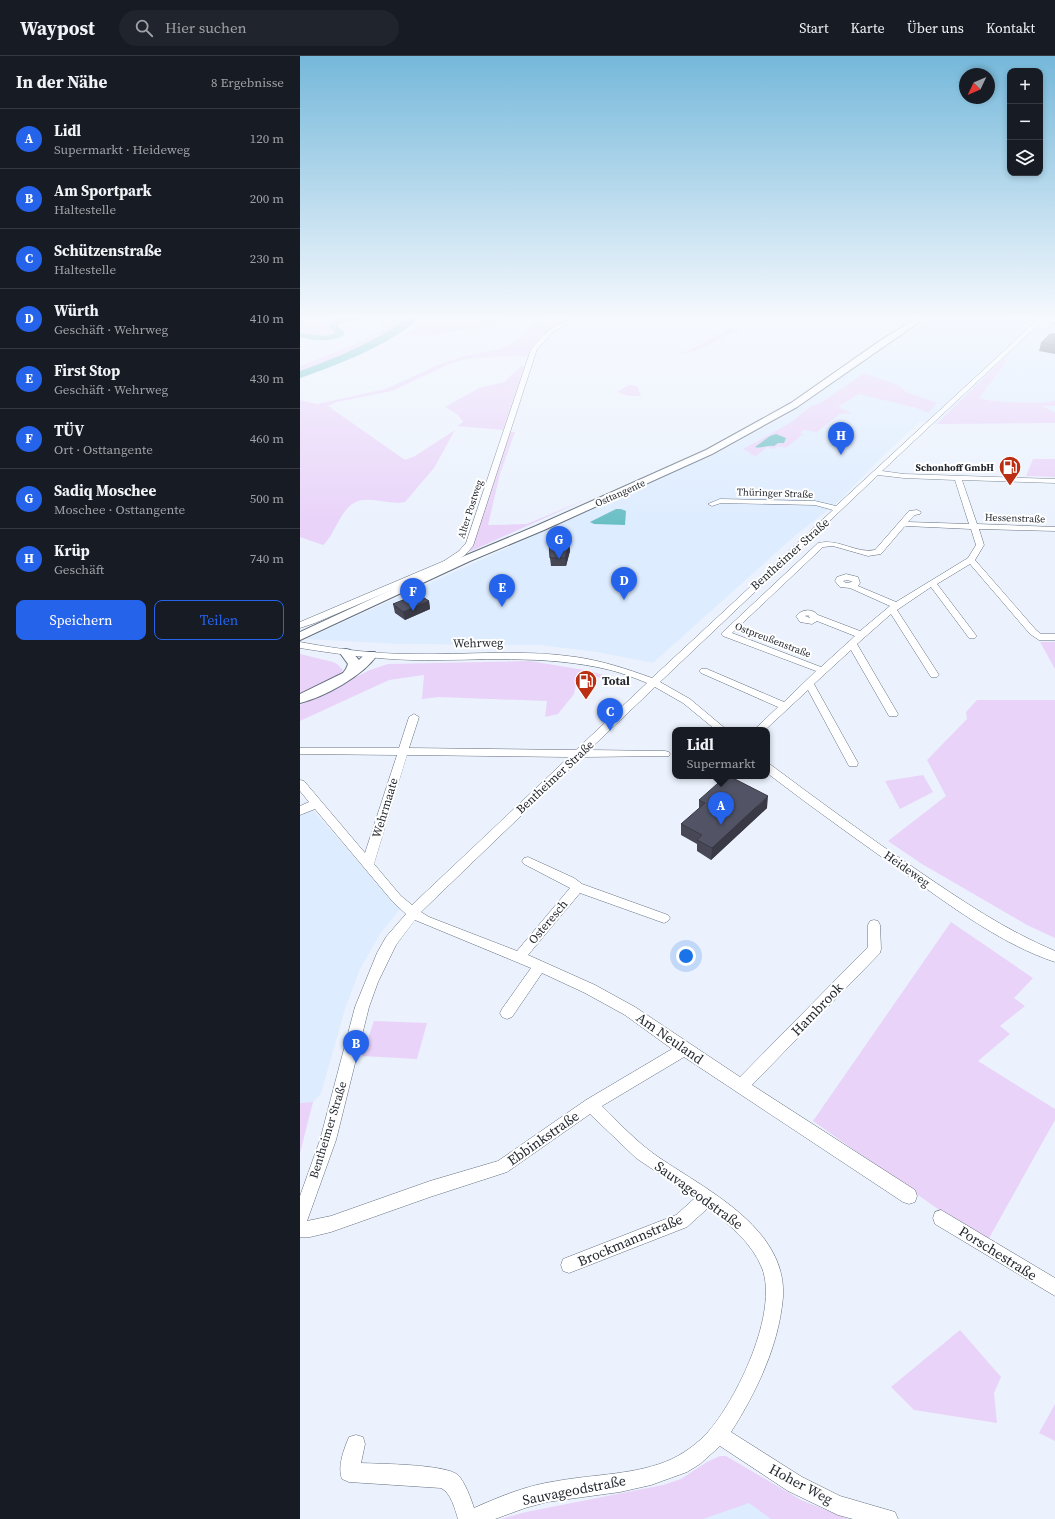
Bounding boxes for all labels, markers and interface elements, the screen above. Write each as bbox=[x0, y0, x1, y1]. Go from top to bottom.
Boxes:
search box bbox=[119, 10, 399, 46]
text: Waypost bbox=[20, 15, 95, 41]
icon: search bbox=[133, 17, 155, 39]
text: Hier suchen bbox=[165, 17, 247, 38]
text: Start bbox=[799, 18, 829, 38]
text: Karte bbox=[851, 18, 885, 38]
text: Über uns bbox=[907, 18, 964, 38]
text: Kontakt bbox=[986, 18, 1035, 38]
north arrow bbox=[959, 68, 995, 104]
map controls bbox=[1007, 68, 1043, 176]
button: + bbox=[1007, 68, 1043, 104]
text: In der Nähe bbox=[16, 70, 107, 94]
text: 8 Ergebnisse bbox=[211, 74, 284, 91]
button: − bbox=[1007, 104, 1043, 140]
text: Lidl bbox=[54, 120, 81, 141]
text: A bbox=[25, 130, 33, 147]
text: 120 m bbox=[250, 130, 284, 147]
button: layers bbox=[1007, 140, 1043, 176]
text: Supermarkt · Heideweg bbox=[54, 141, 190, 158]
text: Am Sportpark bbox=[54, 180, 152, 201]
text: B bbox=[25, 190, 33, 207]
text: 200 m bbox=[250, 190, 284, 207]
text: Haltestelle bbox=[54, 201, 116, 218]
text: Schützenstraße bbox=[54, 240, 162, 261]
text: C bbox=[25, 250, 33, 267]
text: 230 m bbox=[250, 250, 284, 267]
text: Haltestelle bbox=[54, 261, 116, 278]
text: Würth bbox=[54, 300, 99, 321]
text: D bbox=[24, 310, 34, 327]
text: 410 m bbox=[250, 310, 284, 327]
text: Geschäft · Wehrweg bbox=[54, 321, 168, 338]
text: First Stop bbox=[54, 360, 120, 381]
text: E bbox=[25, 370, 33, 387]
text: 430 m bbox=[250, 370, 284, 387]
text: Geschäft · Wehrweg bbox=[54, 381, 168, 398]
text: TÜV bbox=[54, 420, 84, 441]
pin: H bbox=[828, 422, 854, 455]
text: F bbox=[25, 430, 33, 447]
text: 460 m bbox=[250, 430, 284, 447]
text: Ort · Osttangente bbox=[54, 441, 153, 458]
fuel station icon: Schonhoff GmbH bbox=[997, 454, 1023, 487]
place label: Schonhoff GmbH bbox=[916, 461, 994, 474]
street label: Osttangente bbox=[593, 476, 647, 510]
street label: Alter Postweg bbox=[454, 478, 486, 540]
text: Sadiq Moschee bbox=[54, 480, 156, 501]
street label: Thüringer Straße bbox=[737, 485, 813, 501]
text: G bbox=[25, 490, 33, 507]
text: 500 m bbox=[250, 490, 284, 507]
text: Moschee · Osttangente bbox=[54, 501, 185, 518]
street label: Hessenstraße bbox=[985, 510, 1045, 526]
street label: Bentheimer Straße bbox=[747, 514, 833, 594]
pin: G bbox=[546, 526, 572, 559]
text: Krüp bbox=[54, 540, 90, 561]
text: H bbox=[24, 550, 34, 567]
text: 740 m bbox=[250, 550, 284, 567]
text: Geschäft bbox=[54, 561, 104, 578]
pin: D bbox=[611, 567, 637, 600]
pin: E bbox=[489, 574, 515, 607]
pin: F bbox=[400, 578, 426, 611]
button: Speichern bbox=[16, 600, 146, 640]
button: Teilen bbox=[154, 600, 284, 640]
street label: Ostpreußenstraße bbox=[733, 620, 813, 660]
street label: Wehrweg bbox=[453, 635, 503, 651]
fuel station icon: Total bbox=[573, 668, 599, 701]
place label: Total bbox=[602, 673, 630, 689]
pin: C bbox=[597, 698, 623, 731]
popup bbox=[672, 727, 770, 779]
text: Lidl bbox=[687, 734, 714, 755]
street label: Bentheimer Straße bbox=[513, 737, 597, 817]
text: Supermarkt bbox=[687, 755, 755, 772]
street label: Wehrmaate bbox=[368, 776, 402, 840]
pin: A bbox=[708, 792, 734, 825]
street label: Heideweg bbox=[881, 847, 933, 891]
street label: Osteresch bbox=[525, 897, 571, 947]
your location bbox=[676, 946, 696, 966]
street label: Hambrook bbox=[786, 978, 848, 1040]
street label: Am Neuland bbox=[632, 1007, 708, 1069]
pin: B bbox=[343, 1030, 369, 1063]
street label: Bentheimer Straße bbox=[306, 1080, 350, 1180]
street label: Ebbinkstraße bbox=[503, 1106, 583, 1170]
street label: Sauvageodstraße bbox=[651, 1156, 747, 1234]
street label: Brockmannstraße bbox=[574, 1209, 686, 1271]
street label: Porschestraße bbox=[955, 1221, 1041, 1285]
street label: Hoher Weg bbox=[766, 1459, 836, 1509]
street label: Sauvageodstraße bbox=[521, 1470, 627, 1510]

